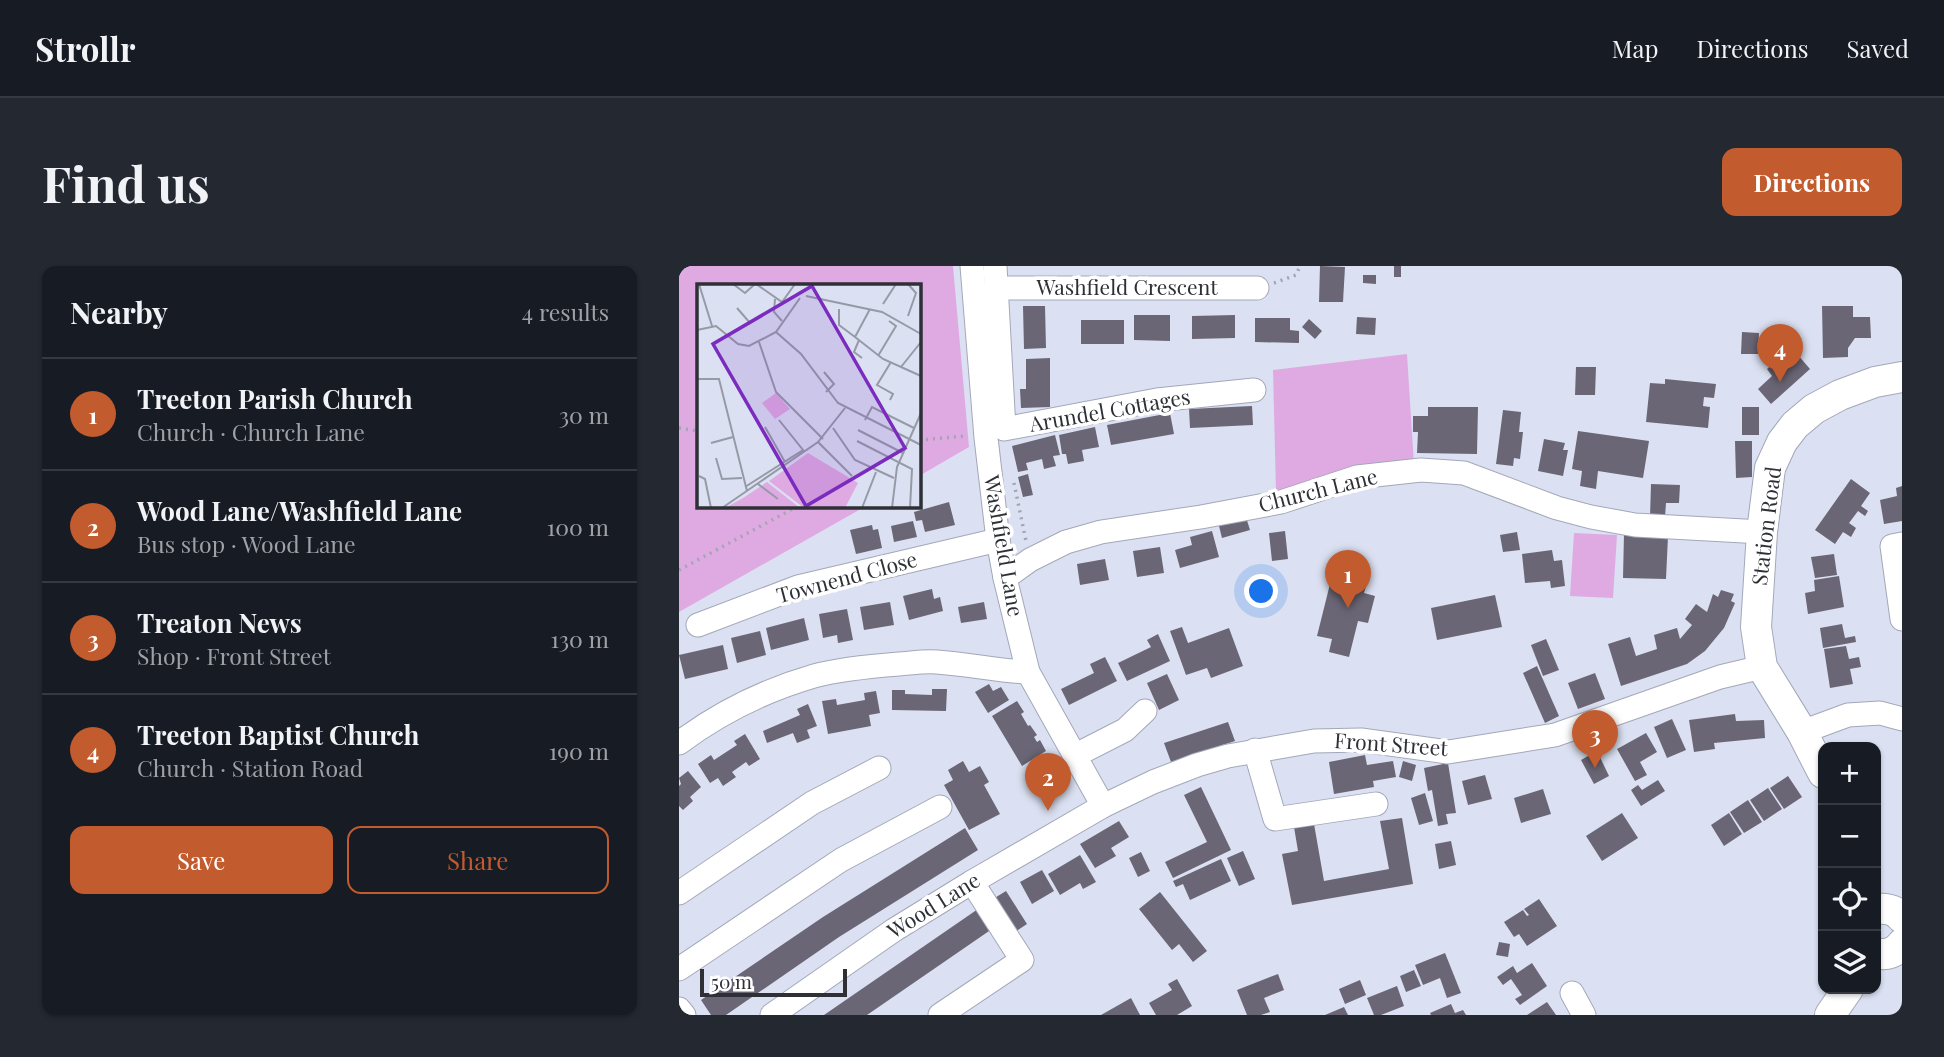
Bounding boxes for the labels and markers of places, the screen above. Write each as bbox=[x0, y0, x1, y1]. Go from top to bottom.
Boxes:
pin: 4 bbox=[1757, 324, 1803, 382]
pin: 1 bbox=[1325, 550, 1371, 608]
pin: 3 bbox=[1572, 710, 1618, 768]
pin: 2 bbox=[1025, 753, 1071, 811]

